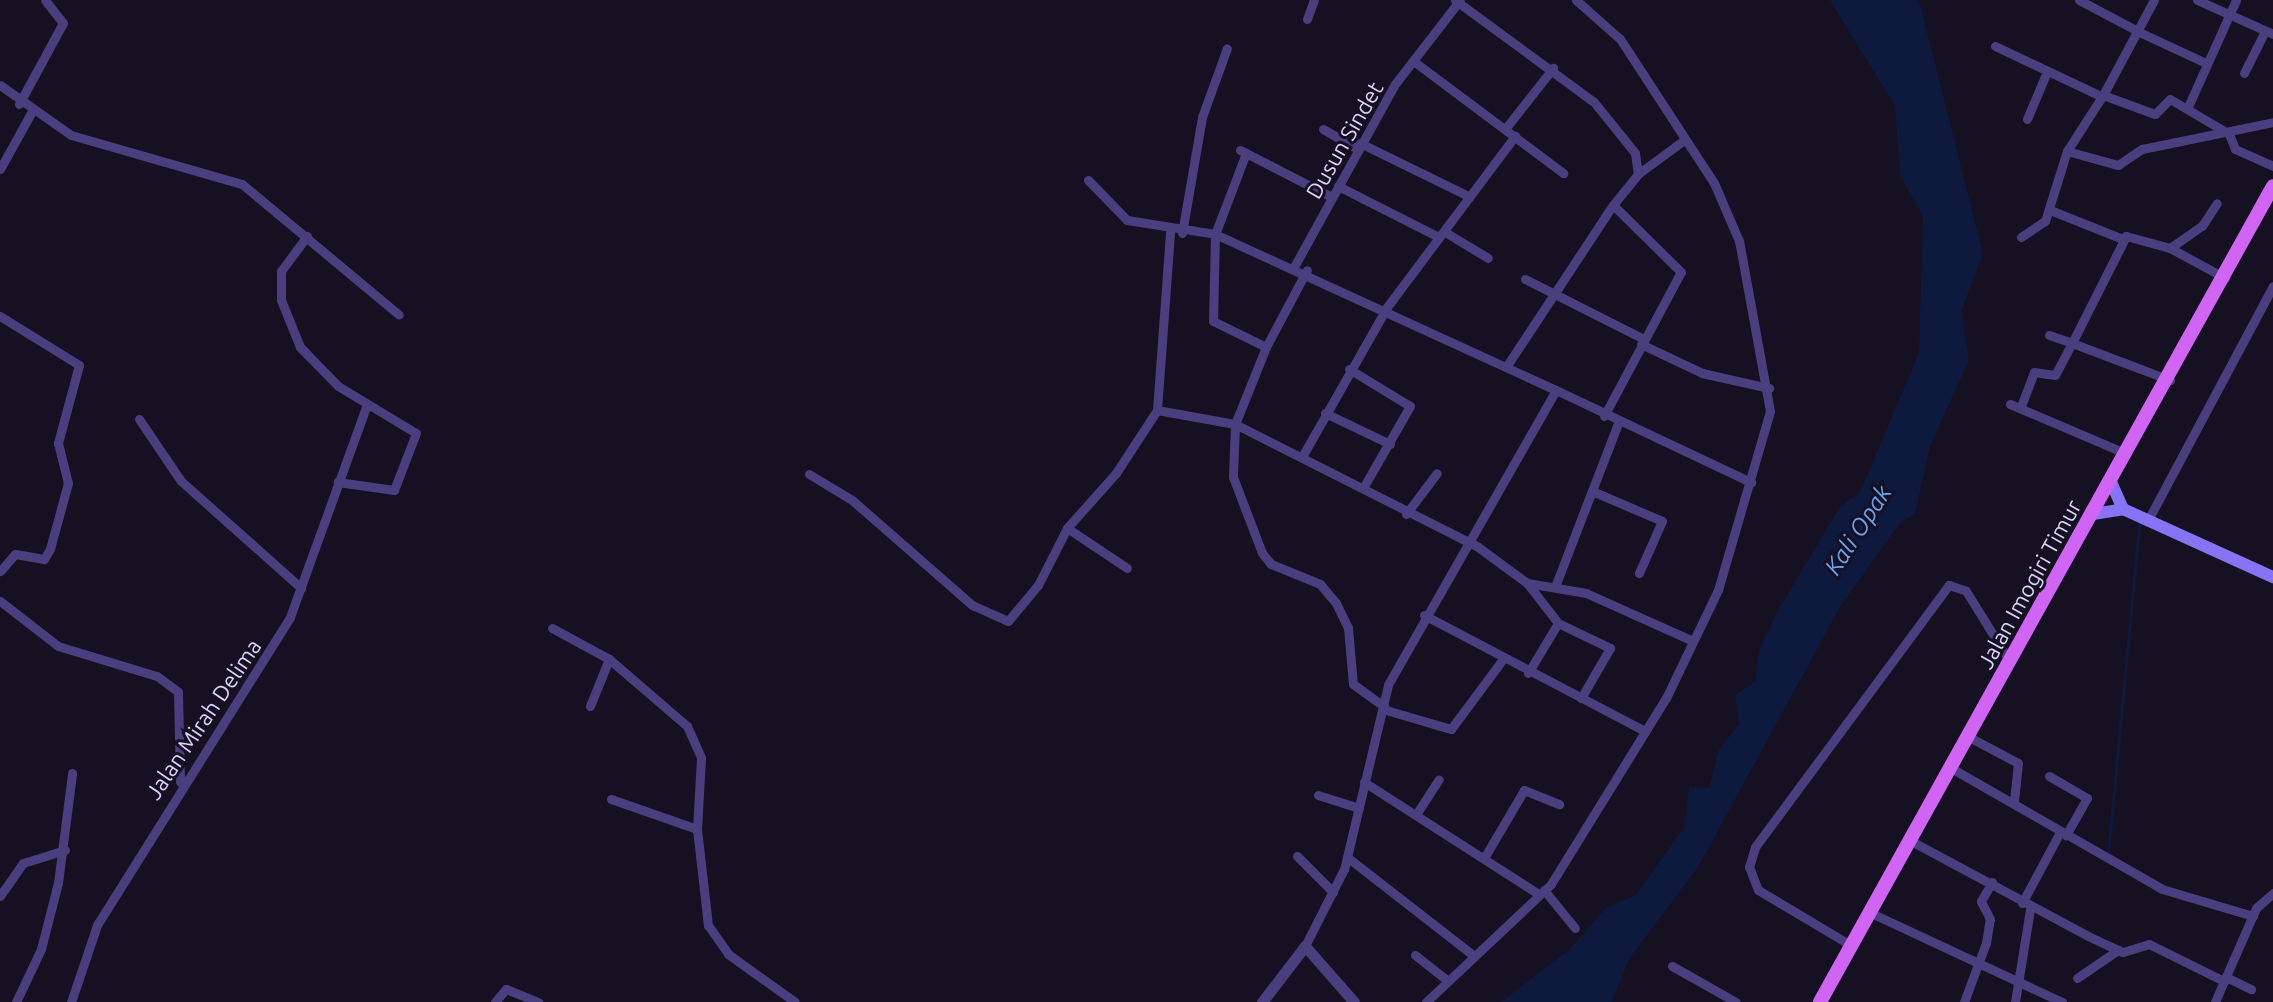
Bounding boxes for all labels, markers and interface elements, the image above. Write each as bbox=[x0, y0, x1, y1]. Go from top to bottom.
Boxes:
street label: Dusun Sindet bbox=[1300, 77, 1388, 203]
water label: Kali Opak bbox=[1818, 480, 1898, 580]
street label: Jalan Imogiri Timur bbox=[1972, 495, 2086, 673]
street label: Jalan Mirah Delima bbox=[140, 634, 266, 804]

